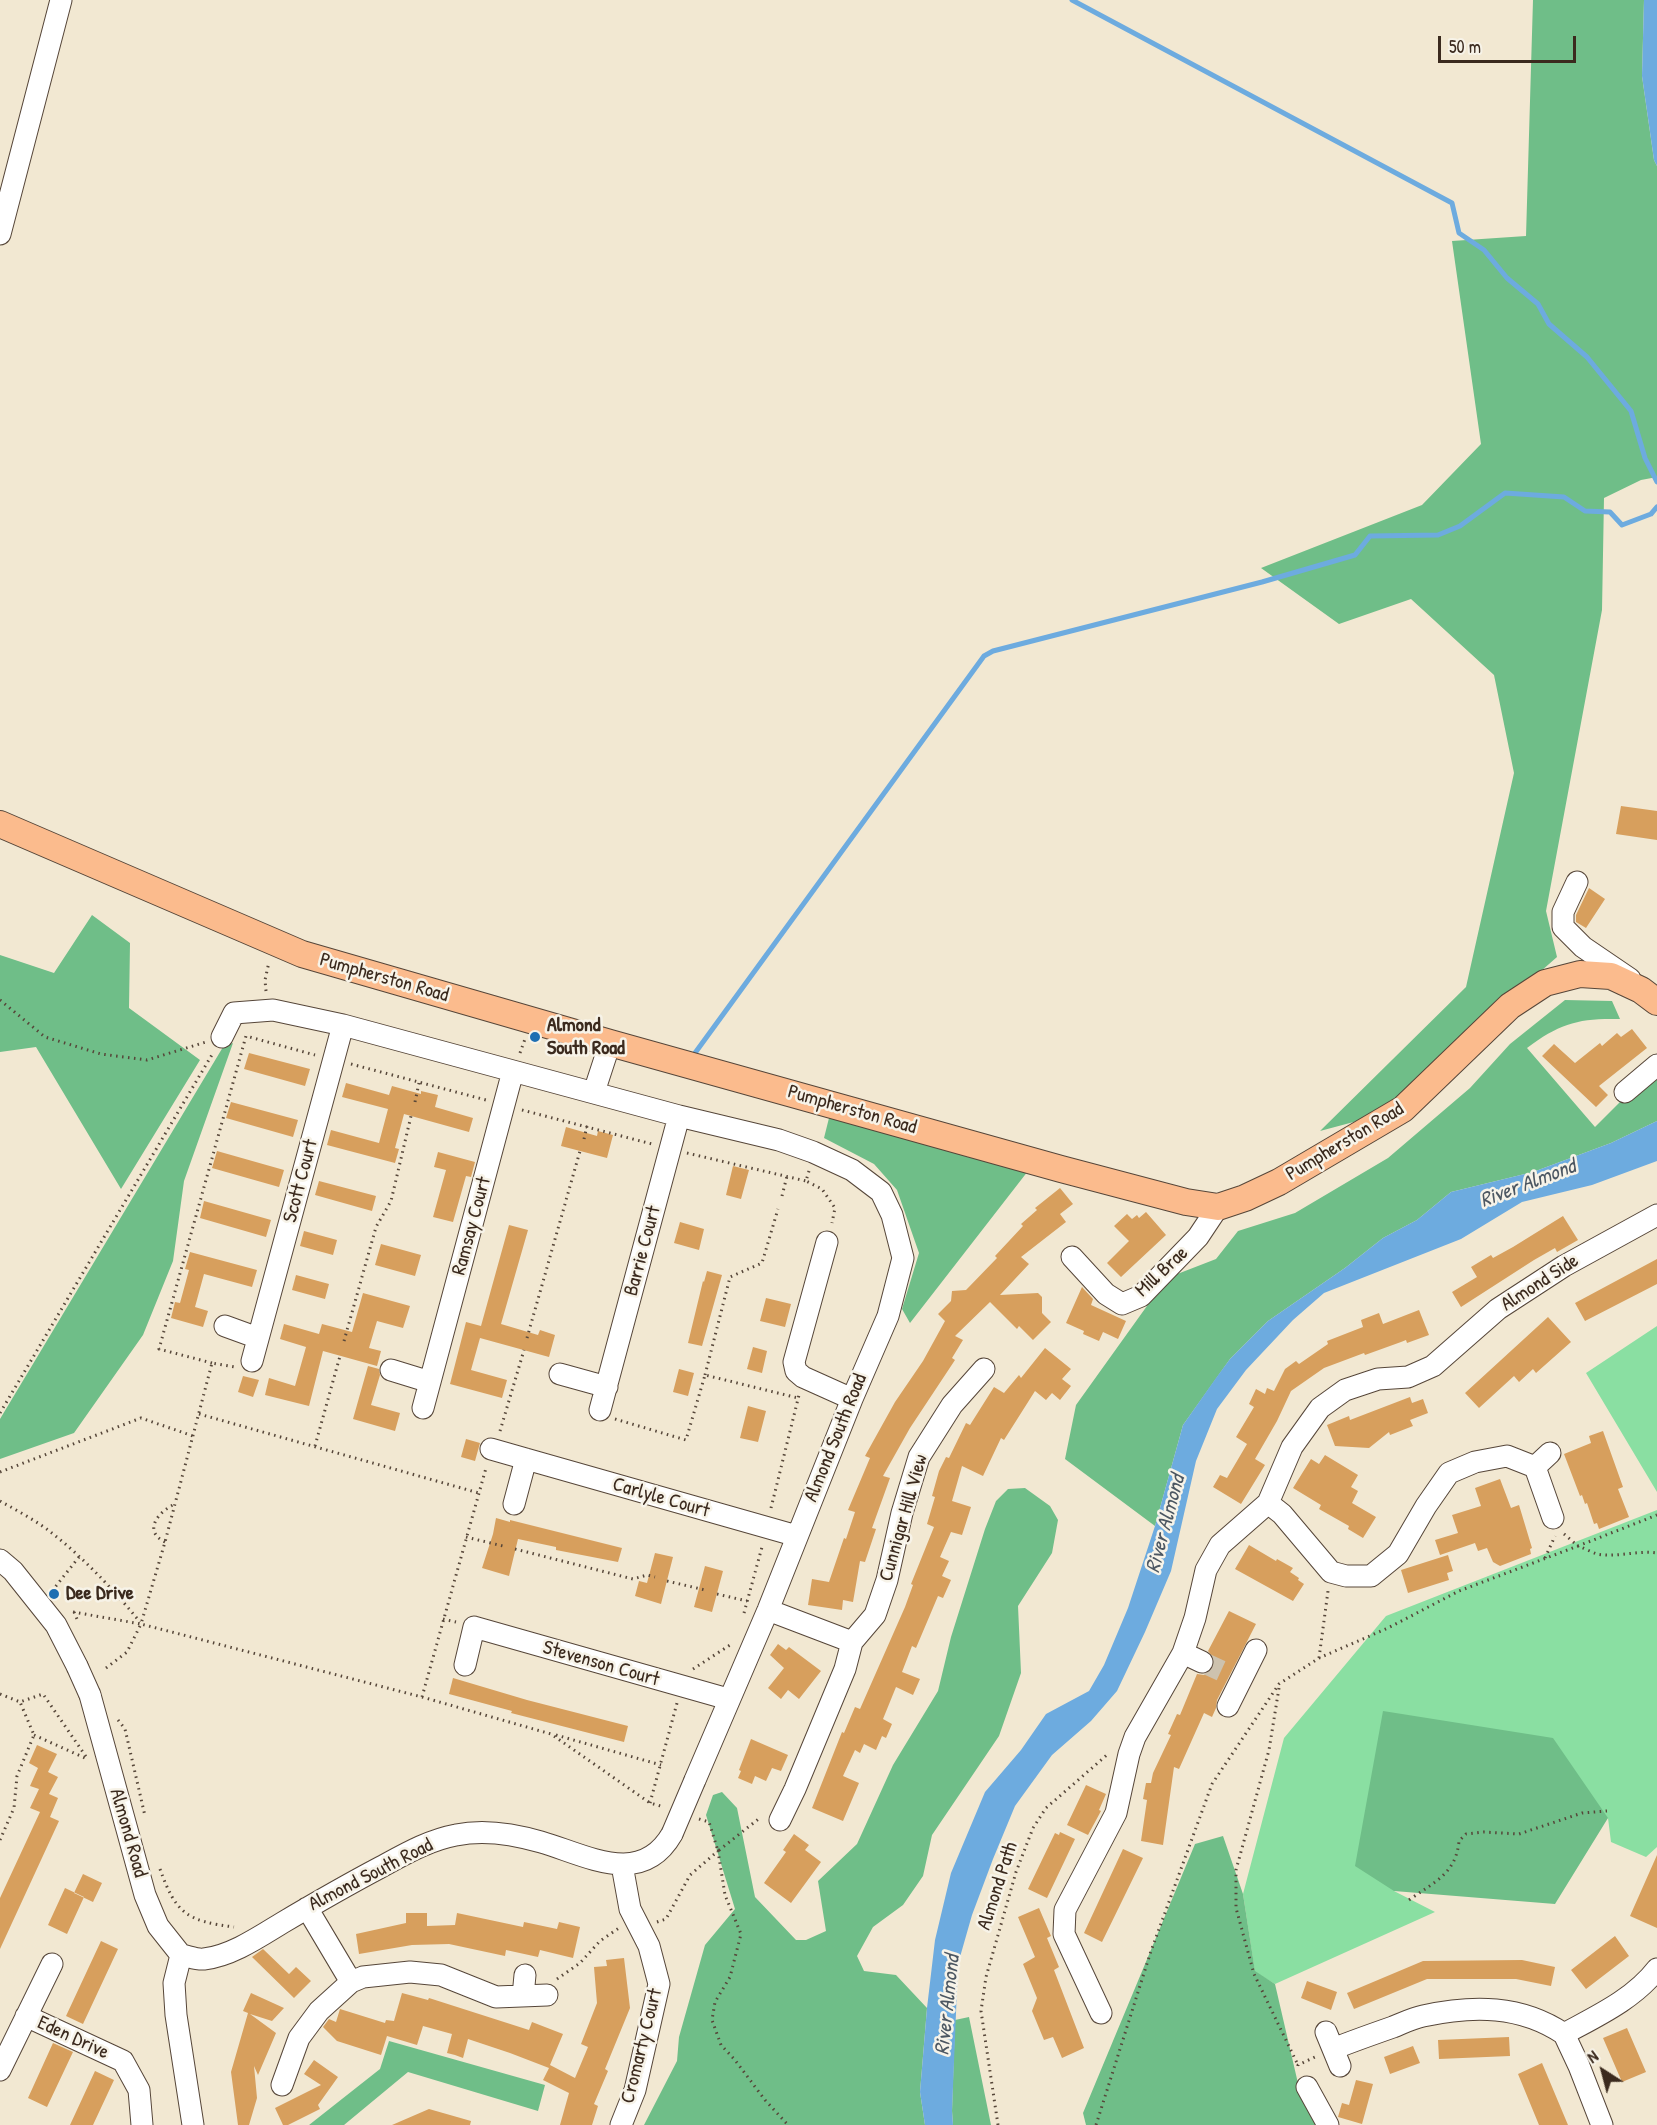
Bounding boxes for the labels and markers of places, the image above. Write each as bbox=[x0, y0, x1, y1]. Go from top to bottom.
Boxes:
place label: Almond South Road bbox=[547, 1014, 625, 1061]
marker: Almond South Road bbox=[528, 1030, 542, 1044]
place label: Dee Drive bbox=[66, 1582, 134, 1606]
marker: Dee Drive bbox=[47, 1587, 61, 1601]

